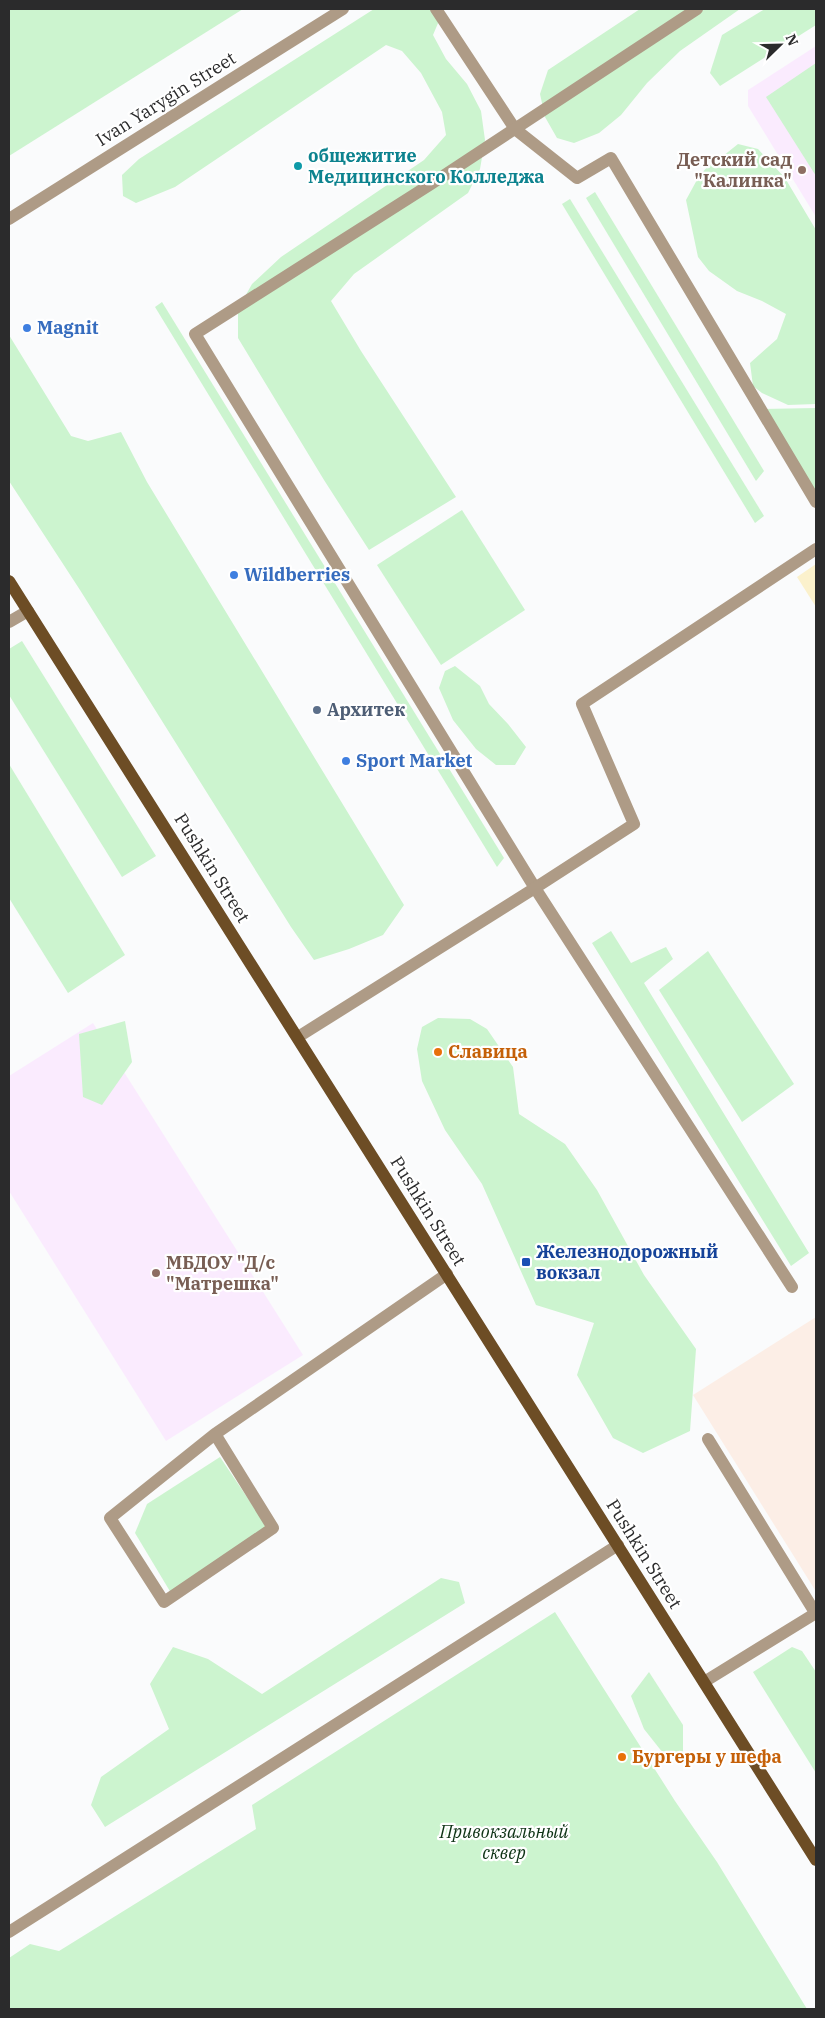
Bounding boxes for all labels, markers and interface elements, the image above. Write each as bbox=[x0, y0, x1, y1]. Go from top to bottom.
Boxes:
north arrow bbox=[755, 20, 805, 70]
text: N bbox=[782, 31, 802, 49]
street label: Ivan Yarygin Street bbox=[92, 46, 240, 151]
place label: общежитие Медицинского Колледжа bbox=[308, 144, 545, 188]
place label: Детский сад "Калинка" bbox=[677, 148, 792, 192]
marker: общежитие Медицинского Колледжа bbox=[292, 160, 304, 172]
marker: Детский сад "Калинка" bbox=[796, 164, 808, 176]
place label: Magnit bbox=[37, 316, 99, 339]
marker: Magnit bbox=[21, 322, 33, 334]
place label: Wildberries bbox=[244, 563, 350, 586]
marker: Wildberries bbox=[228, 569, 240, 581]
place label: Архитек bbox=[327, 698, 405, 721]
marker: Архитек bbox=[311, 704, 323, 716]
place label: Sport Market bbox=[356, 749, 473, 772]
marker: Sport Market bbox=[340, 755, 352, 767]
street label: Pushkin Street bbox=[170, 809, 255, 927]
place label: Славица bbox=[448, 1040, 528, 1063]
marker: Славица bbox=[432, 1046, 444, 1058]
street label: Pushkin Street bbox=[386, 1152, 471, 1270]
place label: Железнодорожный вокзал bbox=[536, 1240, 718, 1284]
place label: МБДОУ "Д/с "Матрешка" bbox=[166, 1251, 279, 1295]
marker: Железнодорожный вокзал bbox=[520, 1256, 532, 1268]
marker: МБДОУ "Д/с "Матрешка" bbox=[150, 1267, 162, 1279]
street label: Pushkin Street bbox=[602, 1495, 687, 1613]
place label: Бургеры у шефа bbox=[632, 1745, 782, 1768]
marker: Бургеры у шефа bbox=[616, 1751, 628, 1763]
park label: Привокзальный сквер bbox=[439, 1820, 569, 1864]

